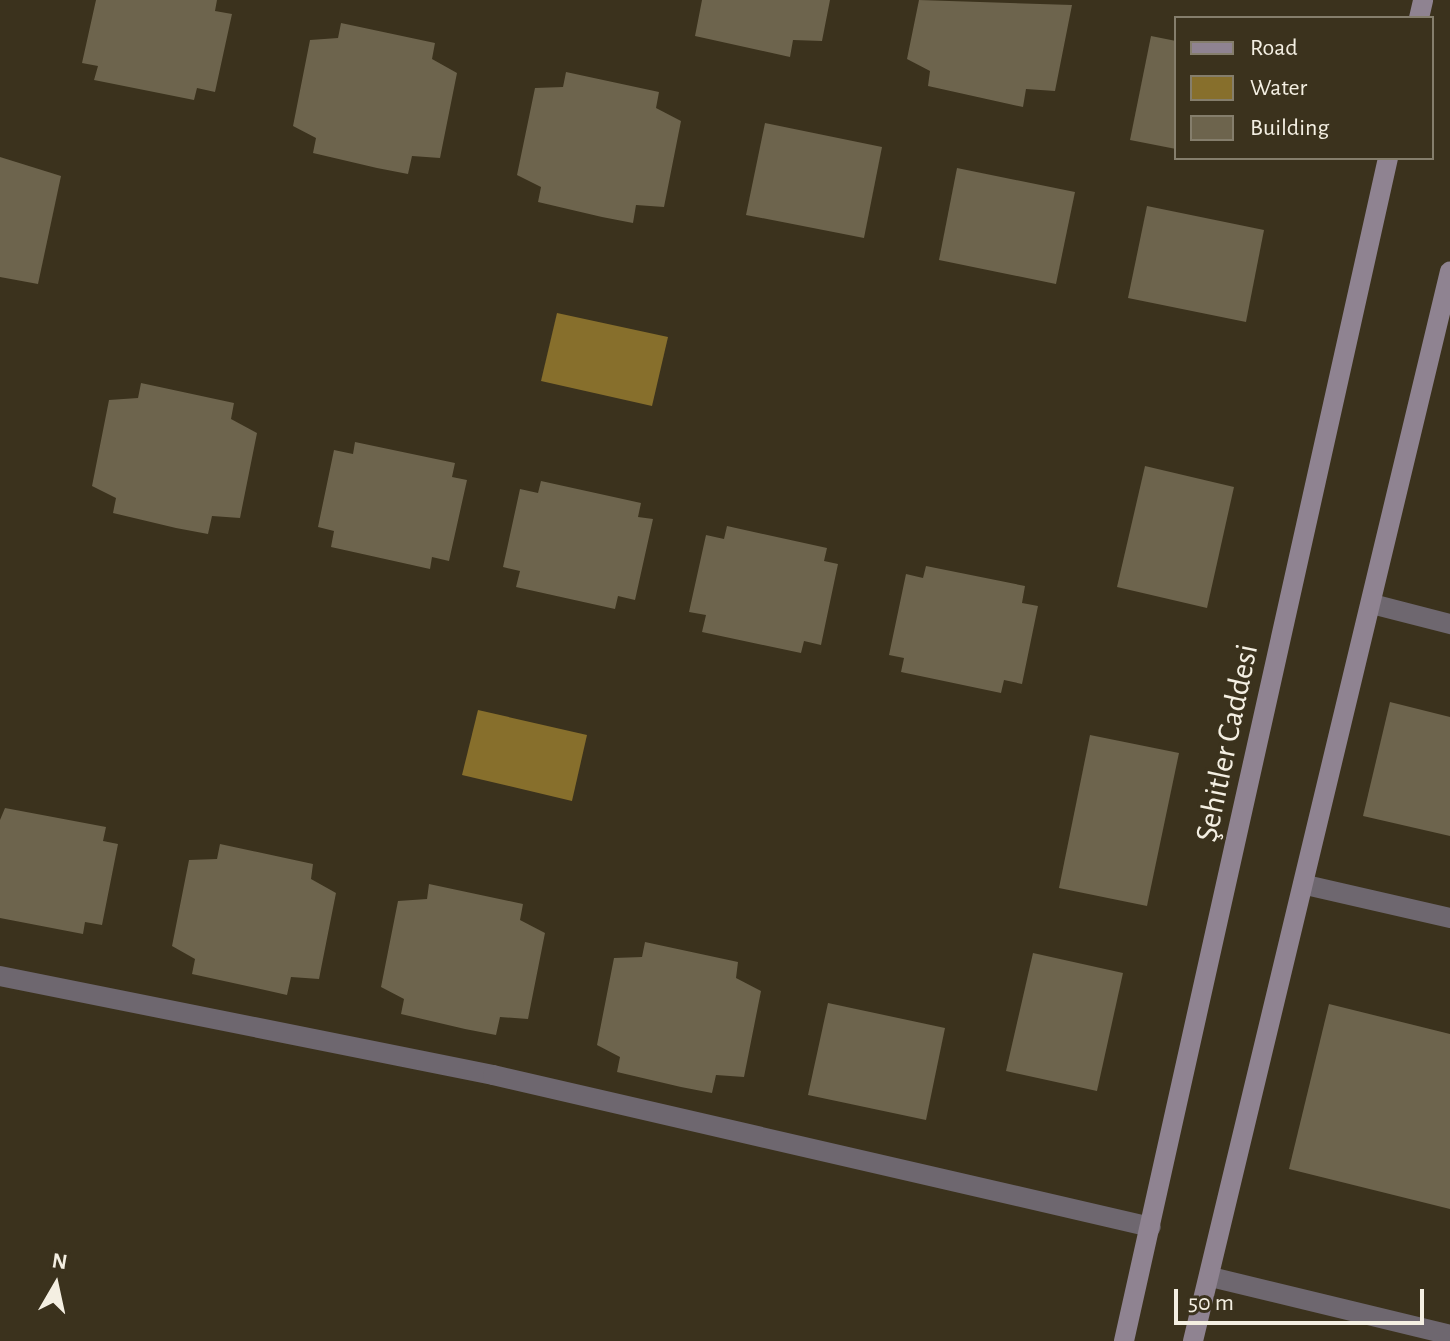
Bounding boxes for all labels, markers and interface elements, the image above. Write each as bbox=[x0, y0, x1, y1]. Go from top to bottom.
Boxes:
legend bbox=[1174, 16, 1434, 160]
text: Road bbox=[1250, 36, 1298, 60]
text: Water bbox=[1250, 76, 1307, 100]
text: Building bbox=[1250, 116, 1329, 140]
street label: Şehitler Caddesi bbox=[1187, 641, 1267, 845]
north arrow bbox=[16, 1245, 96, 1325]
text: N bbox=[50, 1249, 69, 1273]
scale bar bbox=[1178, 1273, 1428, 1323]
text: 50 m bbox=[1188, 1291, 1234, 1315]

